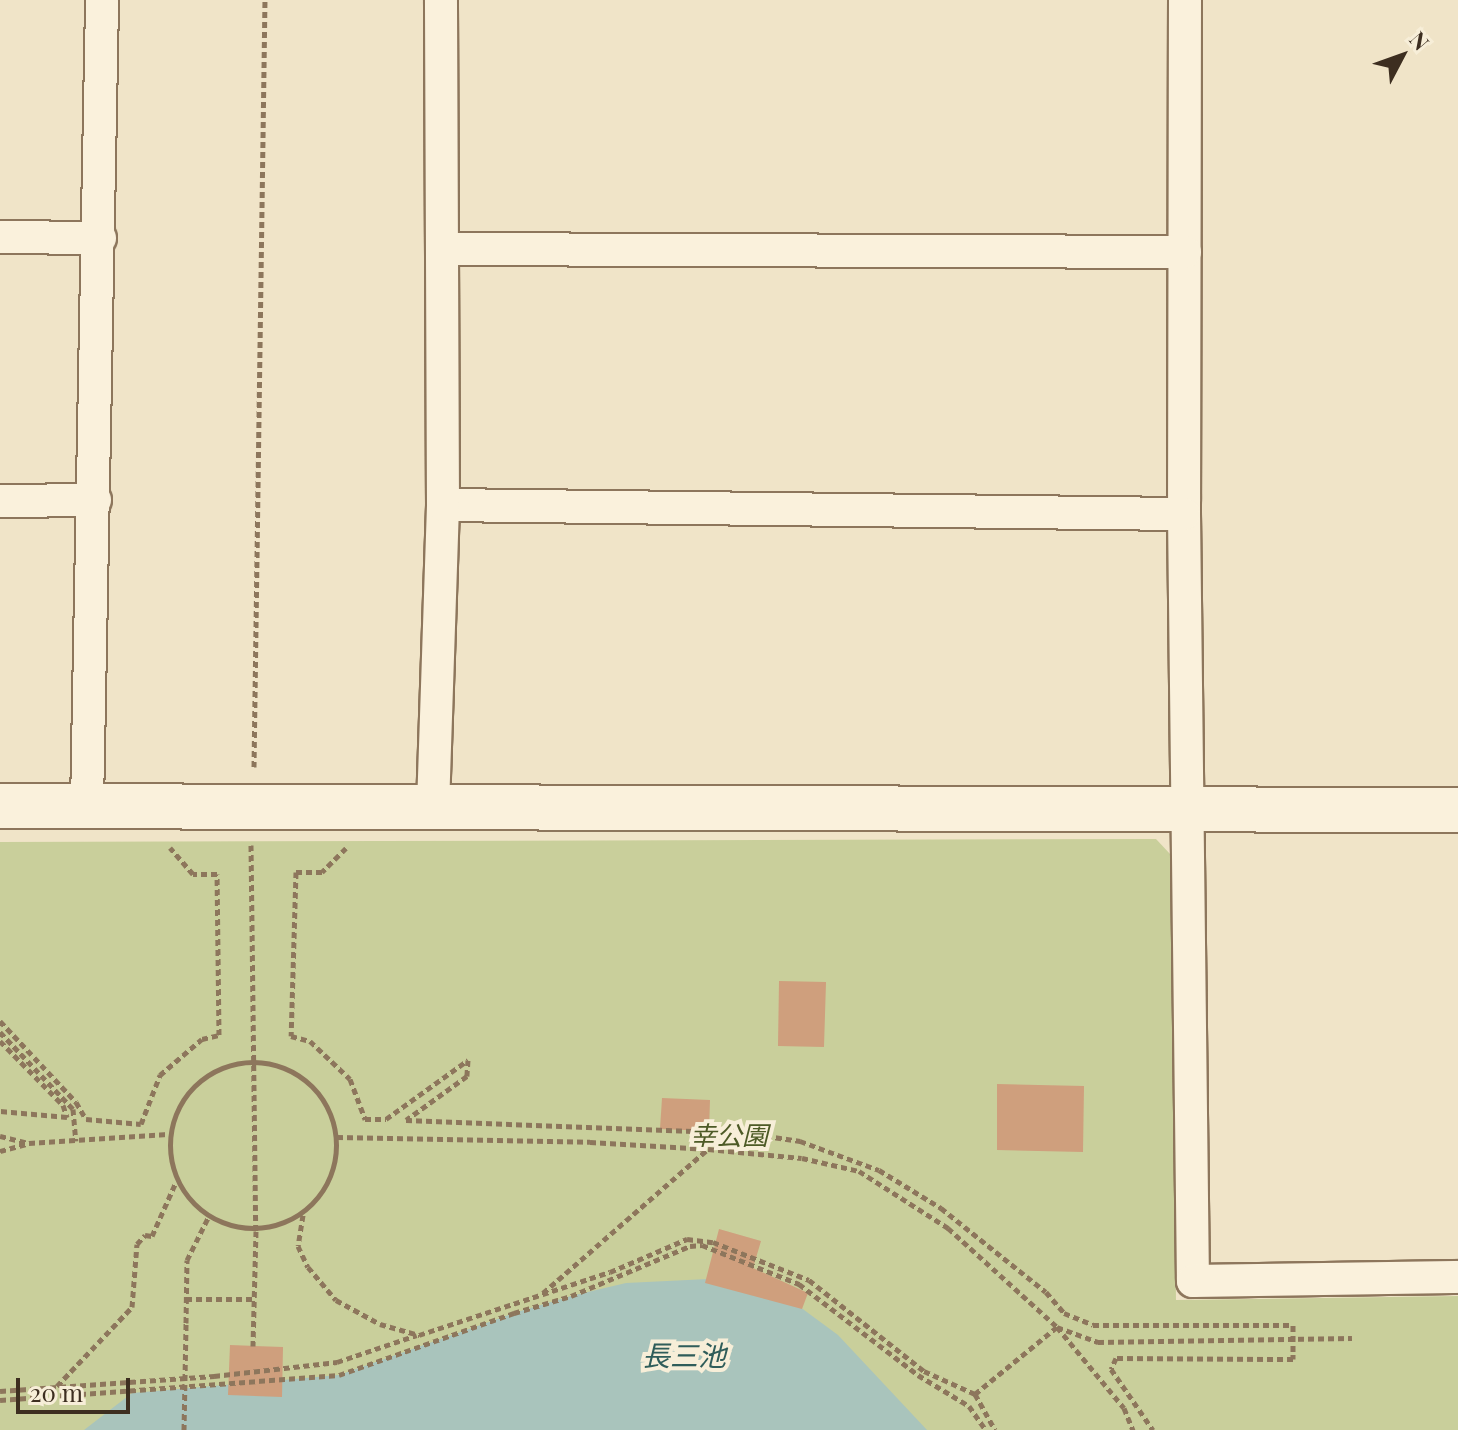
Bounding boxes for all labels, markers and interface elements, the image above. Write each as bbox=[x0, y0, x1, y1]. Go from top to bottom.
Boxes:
north arrow bbox=[1362, 16, 1442, 96]
text: N bbox=[1404, 24, 1437, 56]
park label: 幸公園 bbox=[690, 1119, 768, 1151]
water label: 長三池 bbox=[642, 1338, 726, 1372]
scale bar bbox=[20, 1362, 134, 1412]
text: 20 m bbox=[30, 1376, 83, 1408]

